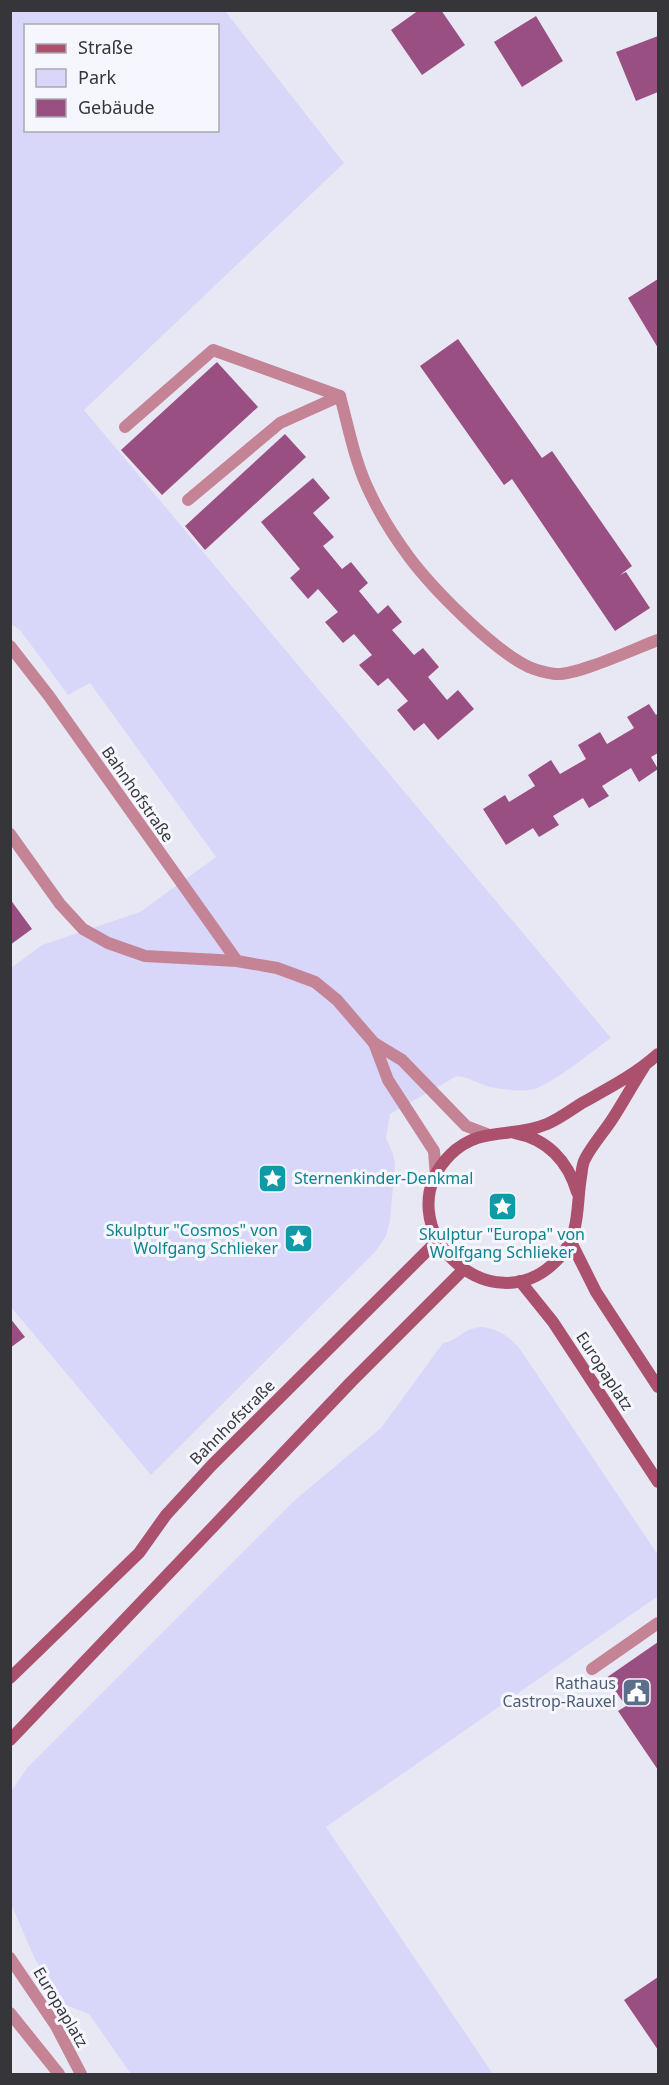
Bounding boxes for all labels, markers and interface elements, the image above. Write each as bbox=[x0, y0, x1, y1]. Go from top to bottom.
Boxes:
legend bbox=[24, 24, 219, 132]
text: Straße bbox=[78, 35, 133, 59]
text: Park bbox=[78, 65, 116, 89]
text: Gebäude bbox=[78, 95, 155, 119]
street label: Bahnhofstraße bbox=[97, 742, 179, 846]
place icon: Sternenkinder-Denkmal bbox=[257, 1162, 289, 1194]
place label: Sternenkinder-Denkmal bbox=[294, 1167, 473, 1189]
place icon: Skulptur "Europa" von Wolfgang Schlieker bbox=[486, 1190, 518, 1222]
place label: Skulptur "Cosmos" von Wolfgang Schlieker bbox=[106, 1219, 278, 1259]
place icon: Skulptur "Cosmos" von Wolfgang Schlieker bbox=[283, 1223, 315, 1255]
place label: Skulptur "Europa" von Wolfgang Schlieker bbox=[419, 1223, 585, 1263]
street label: Europaplatz bbox=[571, 1327, 639, 1415]
street label: Bahnhofstraße bbox=[185, 1375, 279, 1469]
place label: Rathaus Castrop-Rauxel bbox=[502, 1672, 616, 1712]
public building icon: Rathaus Castrop-Rauxel bbox=[621, 1676, 653, 1708]
street label: Europaplatz bbox=[28, 1963, 94, 2051]

